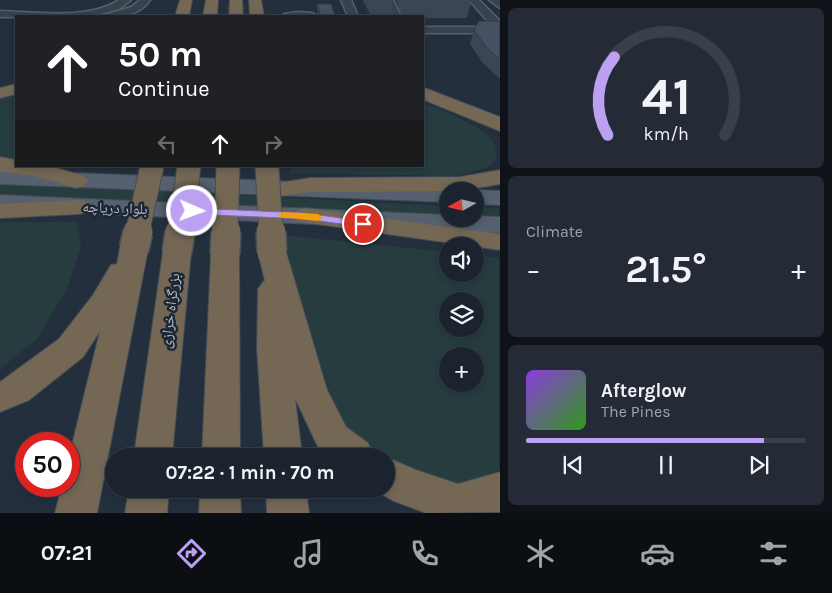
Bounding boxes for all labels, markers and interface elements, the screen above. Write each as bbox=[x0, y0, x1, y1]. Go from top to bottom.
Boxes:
text: 50 m bbox=[118, 34, 203, 75]
icon: ahead bbox=[35, 35, 100, 100]
text: 41 bbox=[641, 66, 691, 127]
text: Continue bbox=[118, 76, 210, 102]
text: km/h bbox=[643, 124, 689, 145]
icon: left bbox=[153, 130, 181, 158]
icon: ahead bbox=[206, 130, 234, 158]
icon: right bbox=[259, 130, 287, 158]
north arrow bbox=[439, 182, 484, 228]
map controls bbox=[439, 182, 484, 392]
position arrow bbox=[165, 184, 217, 236]
street label: بلوار دریاچه bbox=[82, 198, 148, 218]
pin bbox=[342, 203, 384, 245]
icon: arrive bbox=[349, 210, 377, 238]
text: Climate bbox=[526, 222, 583, 241]
button: sound bbox=[439, 237, 484, 282]
text: 21.5° bbox=[625, 247, 707, 292]
text: − bbox=[526, 253, 541, 286]
text: + bbox=[791, 253, 806, 286]
street label: بزرگراه خرازی bbox=[156, 272, 185, 350]
button: layers bbox=[439, 292, 484, 337]
button: + bbox=[439, 347, 484, 392]
text: Afterglow bbox=[601, 380, 687, 402]
text: The Pines bbox=[601, 402, 671, 421]
speed limit sign: 50 bbox=[15, 432, 80, 497]
icon: previous bbox=[559, 451, 587, 479]
icon: pause bbox=[652, 451, 680, 479]
icon: next bbox=[745, 451, 773, 479]
text: 07:22 · 1 min · 70 m bbox=[166, 462, 334, 484]
icon: directions bbox=[174, 536, 209, 571]
icon: music bbox=[291, 536, 326, 571]
icon: phone bbox=[407, 536, 442, 571]
icon: climate bbox=[523, 536, 558, 571]
icon: car bbox=[640, 536, 675, 571]
icon: filters bbox=[756, 536, 791, 571]
text: 07:21 bbox=[41, 540, 93, 566]

